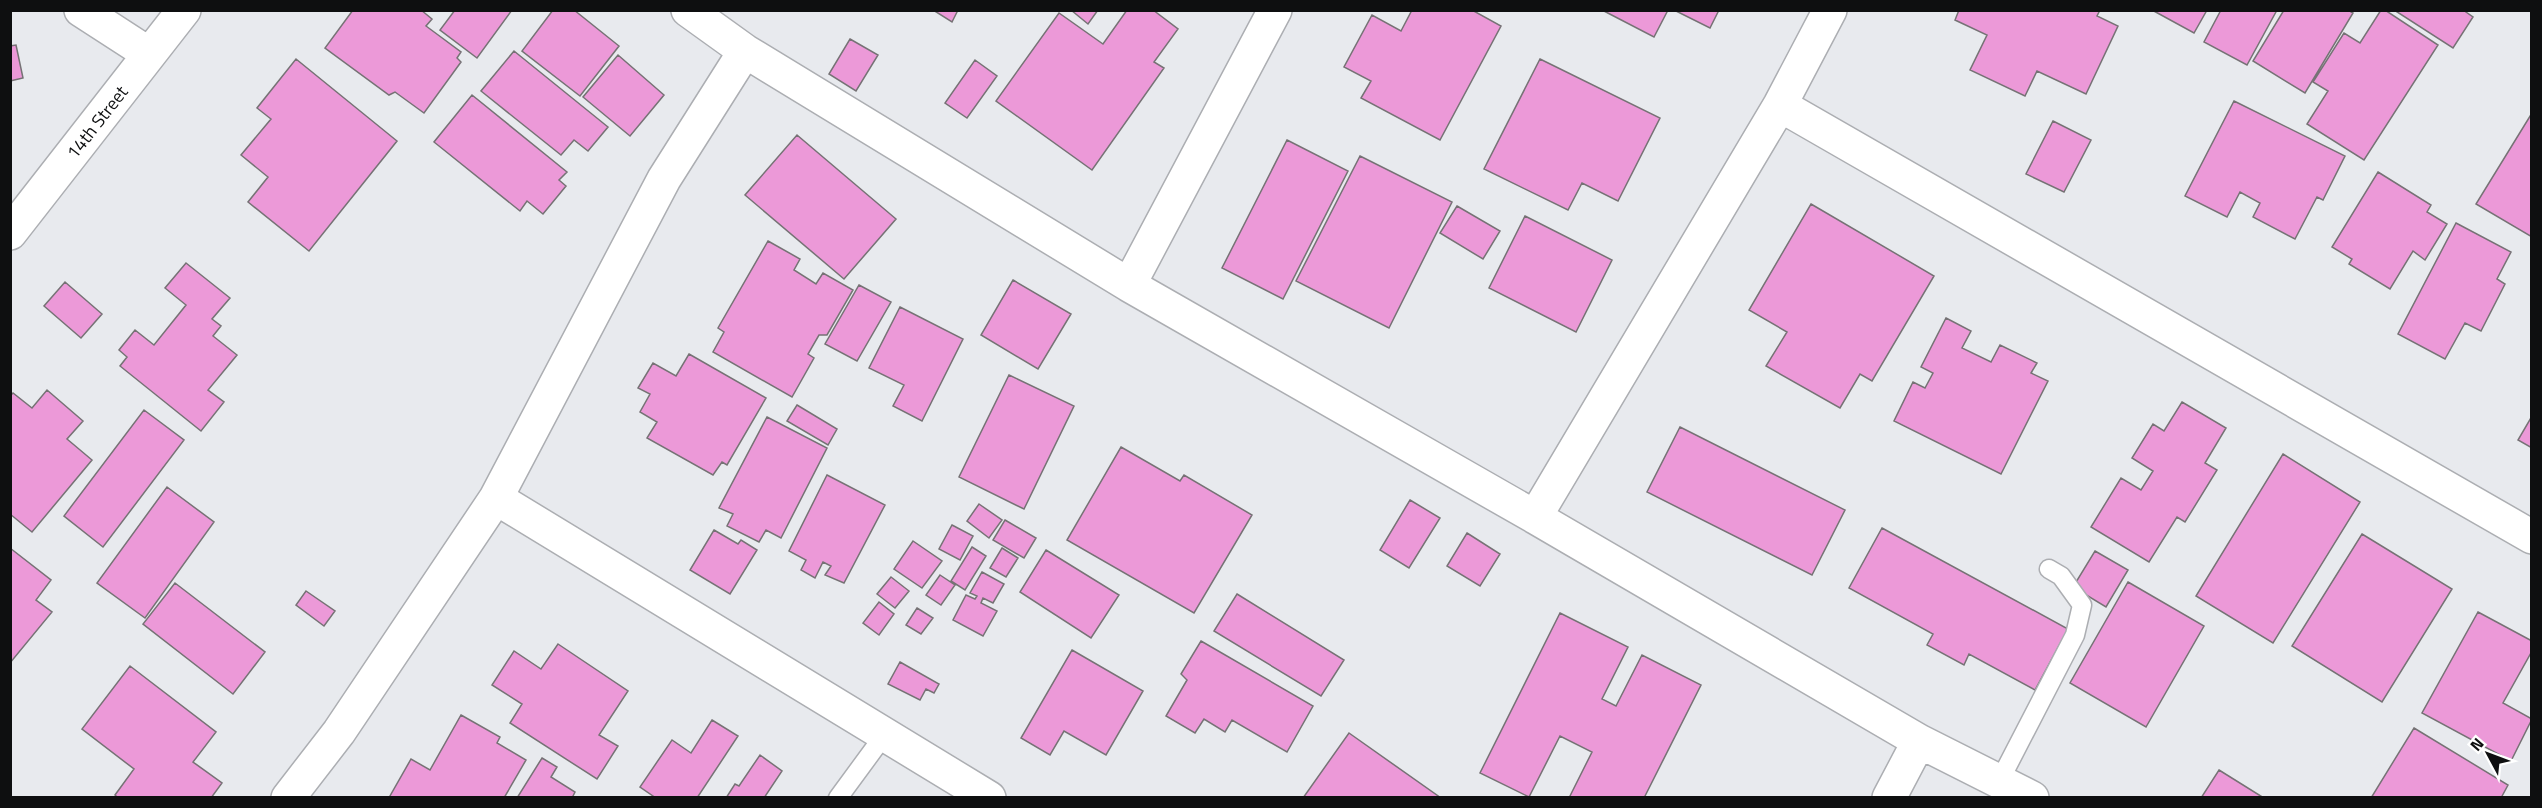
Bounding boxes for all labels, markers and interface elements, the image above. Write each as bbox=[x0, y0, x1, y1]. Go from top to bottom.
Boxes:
street label: 14th Street bbox=[60, 79, 135, 164]
north arrow bbox=[2458, 724, 2518, 784]
text: N bbox=[2464, 732, 2489, 756]

